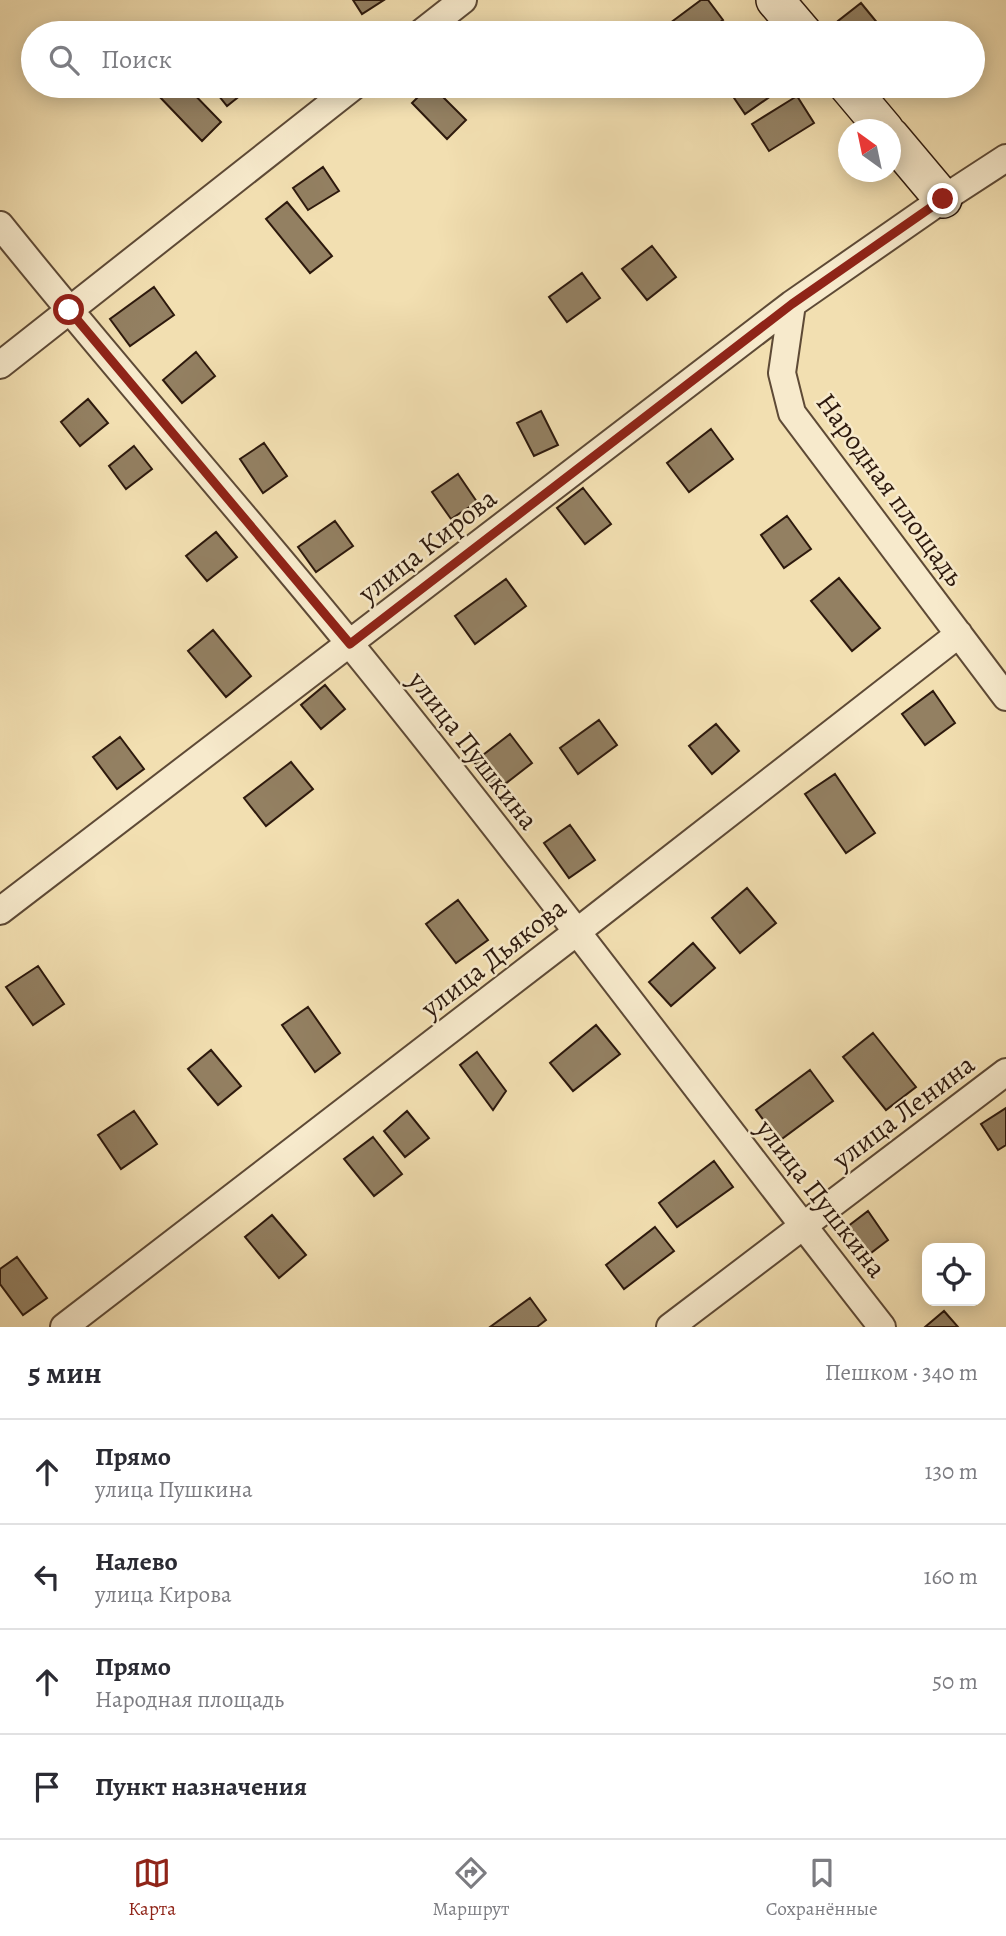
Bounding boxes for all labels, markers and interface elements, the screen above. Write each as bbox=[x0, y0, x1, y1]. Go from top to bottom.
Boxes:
search box bbox=[21, 21, 985, 98]
icon: search bbox=[45, 41, 83, 79]
text: Поиск bbox=[101, 42, 172, 77]
north arrow bbox=[838, 119, 901, 182]
route end bbox=[927, 183, 958, 214]
route start bbox=[53, 294, 84, 325]
street label: Народная площадь bbox=[807, 385, 973, 594]
street label: улица Кирова bbox=[350, 480, 505, 613]
street label: улица Пушкина bbox=[399, 663, 547, 838]
street label: улица Дьякова bbox=[412, 889, 574, 1027]
street label: улица Ленина bbox=[824, 1046, 983, 1179]
street label: улица Пушкина bbox=[747, 1111, 895, 1286]
map controls bbox=[922, 1243, 985, 1306]
button: locate bbox=[922, 1243, 985, 1306]
text: 5 мин bbox=[28, 1353, 102, 1393]
text: Пешком · 340 m bbox=[825, 1357, 978, 1388]
text: Прямо bbox=[95, 1439, 171, 1474]
icon: ahead bbox=[28, 1453, 66, 1491]
text: 130 m bbox=[925, 1456, 978, 1487]
text: улица Пушкина bbox=[95, 1474, 253, 1505]
text: Налево bbox=[95, 1544, 178, 1579]
icon: left bbox=[28, 1558, 66, 1596]
text: 160 m bbox=[924, 1561, 978, 1592]
text: улица Кирова bbox=[95, 1579, 232, 1610]
text: Прямо bbox=[95, 1649, 171, 1684]
icon: ahead bbox=[28, 1663, 66, 1701]
text: 50 m bbox=[932, 1666, 978, 1697]
text: Народная площадь bbox=[95, 1684, 284, 1715]
icon: arrive bbox=[28, 1768, 66, 1806]
text: Пункт назначения bbox=[95, 1769, 307, 1804]
tab: Карта bbox=[128, 1854, 176, 1922]
tab: Маршрут bbox=[432, 1854, 509, 1922]
tab: Сохранённые bbox=[766, 1854, 878, 1922]

